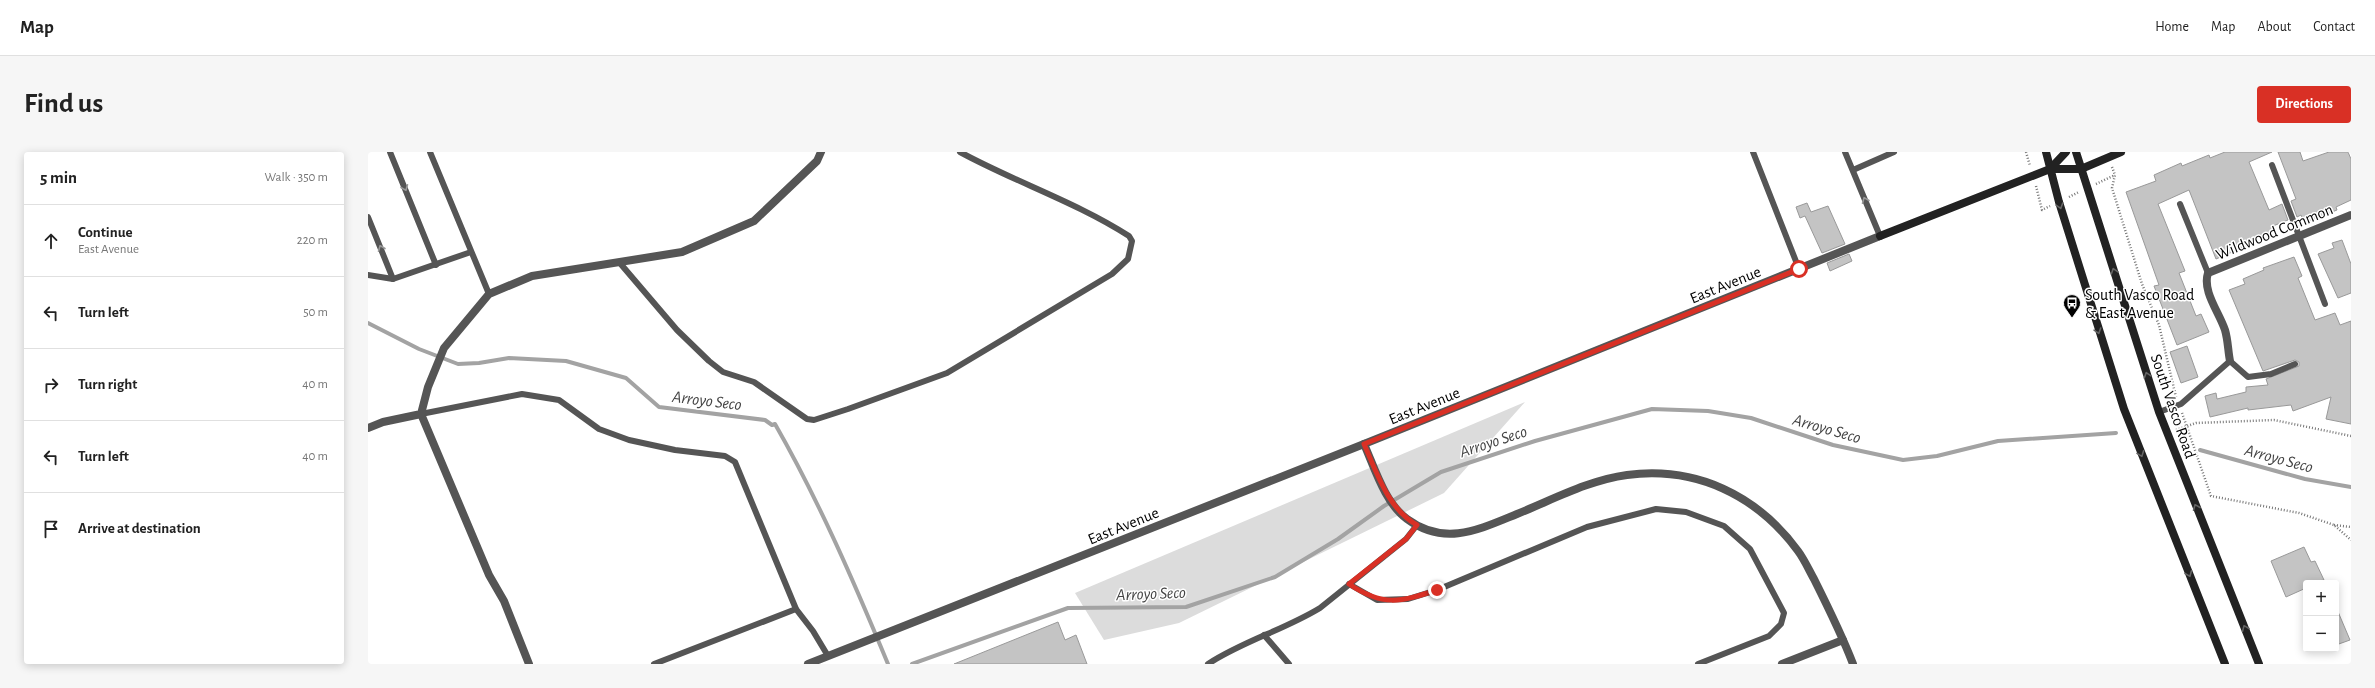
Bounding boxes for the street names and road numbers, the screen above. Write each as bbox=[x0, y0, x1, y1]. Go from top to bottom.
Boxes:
street label: Wildwood Common bbox=[2214, 201, 2335, 263]
street label: East Avenue bbox=[1688, 263, 1763, 306]
street label: South Vasco Road bbox=[2148, 352, 2198, 461]
street label: East Avenue bbox=[1387, 384, 1462, 427]
street label: East Avenue bbox=[1086, 504, 1161, 547]

